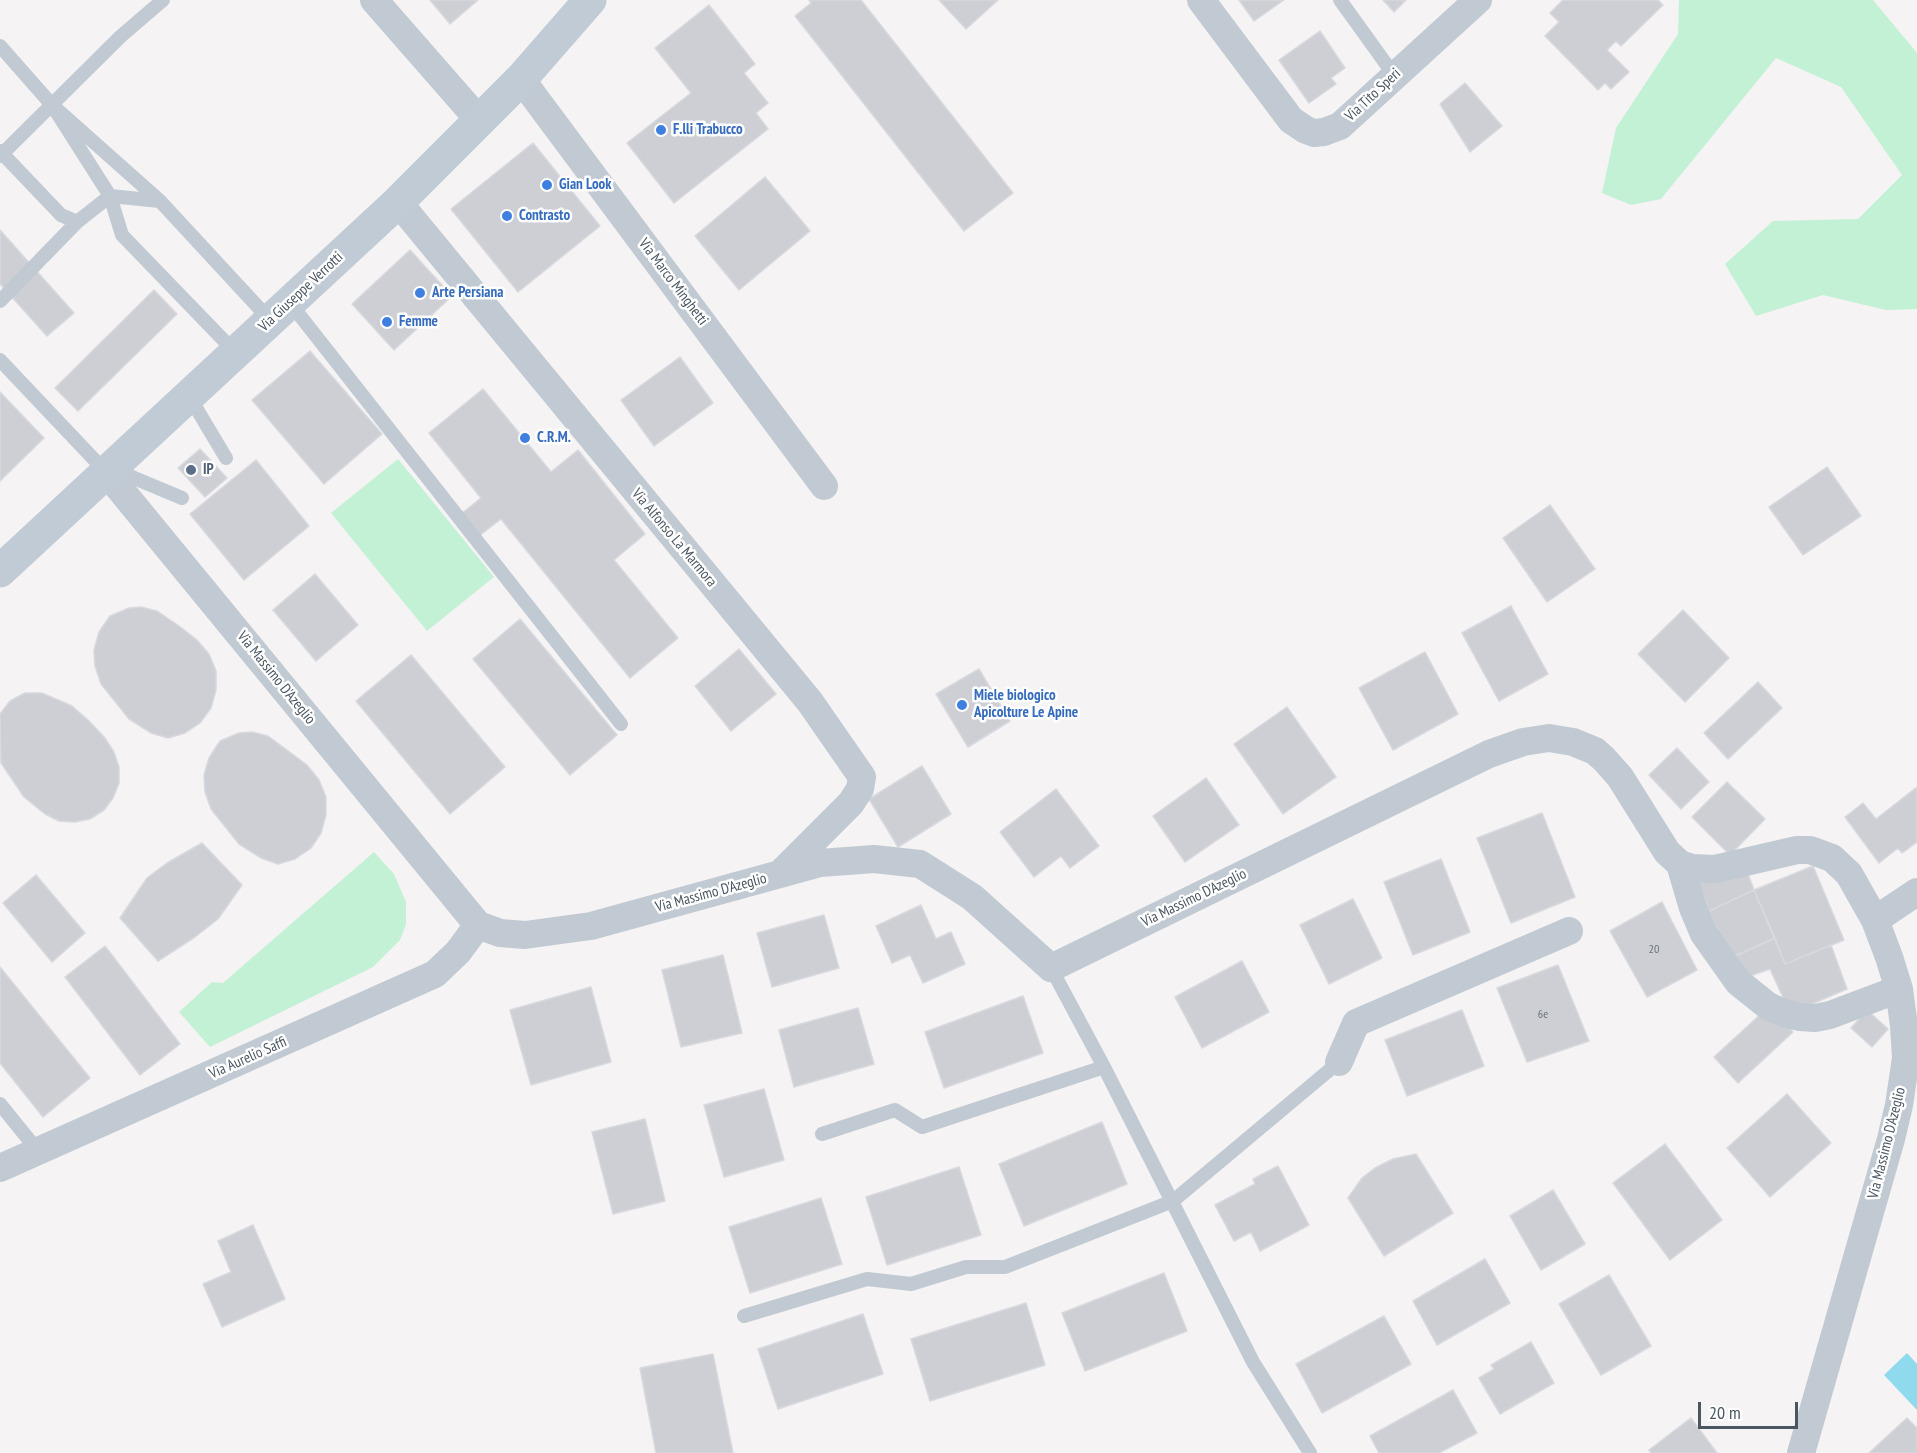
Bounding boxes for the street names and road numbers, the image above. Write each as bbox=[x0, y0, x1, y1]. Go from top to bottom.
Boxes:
street label: Via Tito Speri bbox=[1341, 65, 1405, 125]
street label: Via Marco Minghetti bbox=[635, 235, 711, 329]
street label: Via Giuseppe Verrotti bbox=[255, 248, 347, 336]
street label: Via Alfonso La Marmora bbox=[628, 485, 720, 591]
street label: Via Massimo D'Azeglio bbox=[233, 628, 319, 728]
street label: Via Massimo D'Azeglio bbox=[1139, 865, 1249, 931]
street label: Via Massimo D'Azeglio bbox=[653, 870, 769, 916]
street label: Via Aurelio Saffi bbox=[207, 1033, 289, 1083]
street label: Via Massimo D'Azeglio bbox=[1864, 1085, 1910, 1201]

